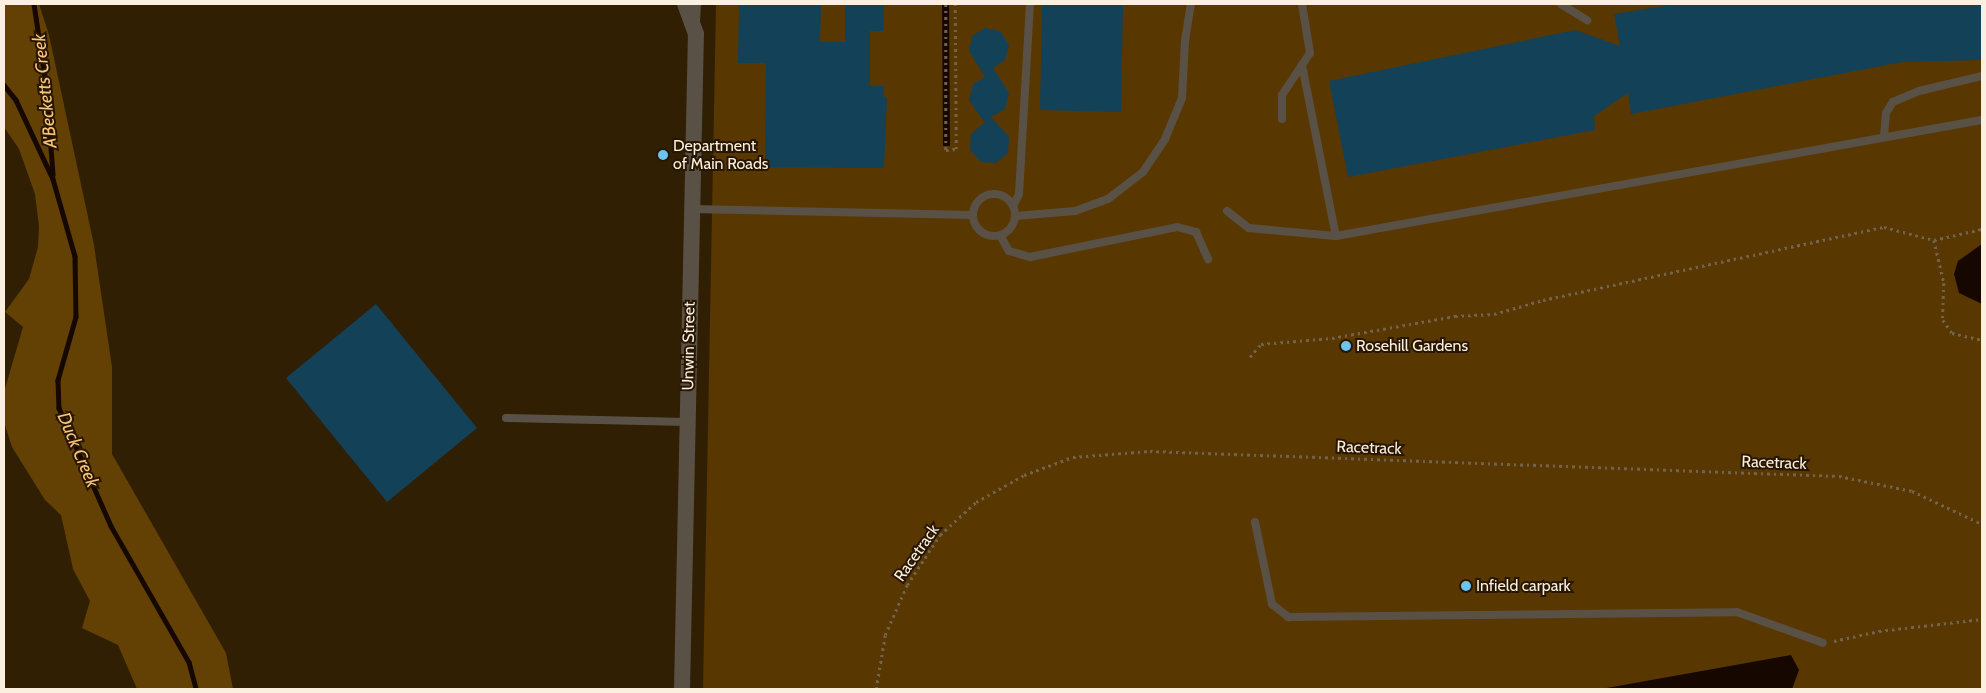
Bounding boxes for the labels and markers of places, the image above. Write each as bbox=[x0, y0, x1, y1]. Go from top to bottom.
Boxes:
place label: Department of Main Roads bbox=[673, 136, 768, 174]
marker: Department of Main Roads bbox=[657, 149, 669, 161]
place label: Rosehill Gardens bbox=[1356, 336, 1468, 356]
marker: Rosehill Gardens bbox=[1340, 340, 1352, 352]
place label: Infield carpark bbox=[1476, 576, 1571, 596]
marker: Infield carpark bbox=[1460, 580, 1472, 592]

